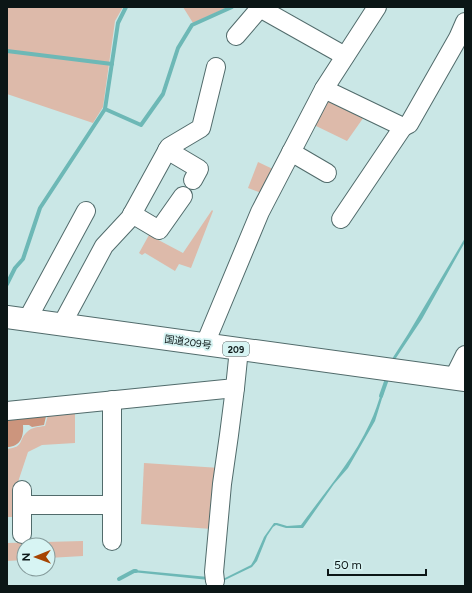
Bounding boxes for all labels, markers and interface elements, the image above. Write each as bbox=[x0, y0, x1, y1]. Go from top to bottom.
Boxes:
street label: 国道209号 bbox=[163, 332, 213, 352]
road number: 209 bbox=[223, 342, 249, 356]
north arrow bbox=[16, 537, 56, 577]
scale bar bbox=[328, 551, 426, 577]
text: N bbox=[20, 553, 33, 562]
text: 50 m bbox=[334, 558, 362, 572]

